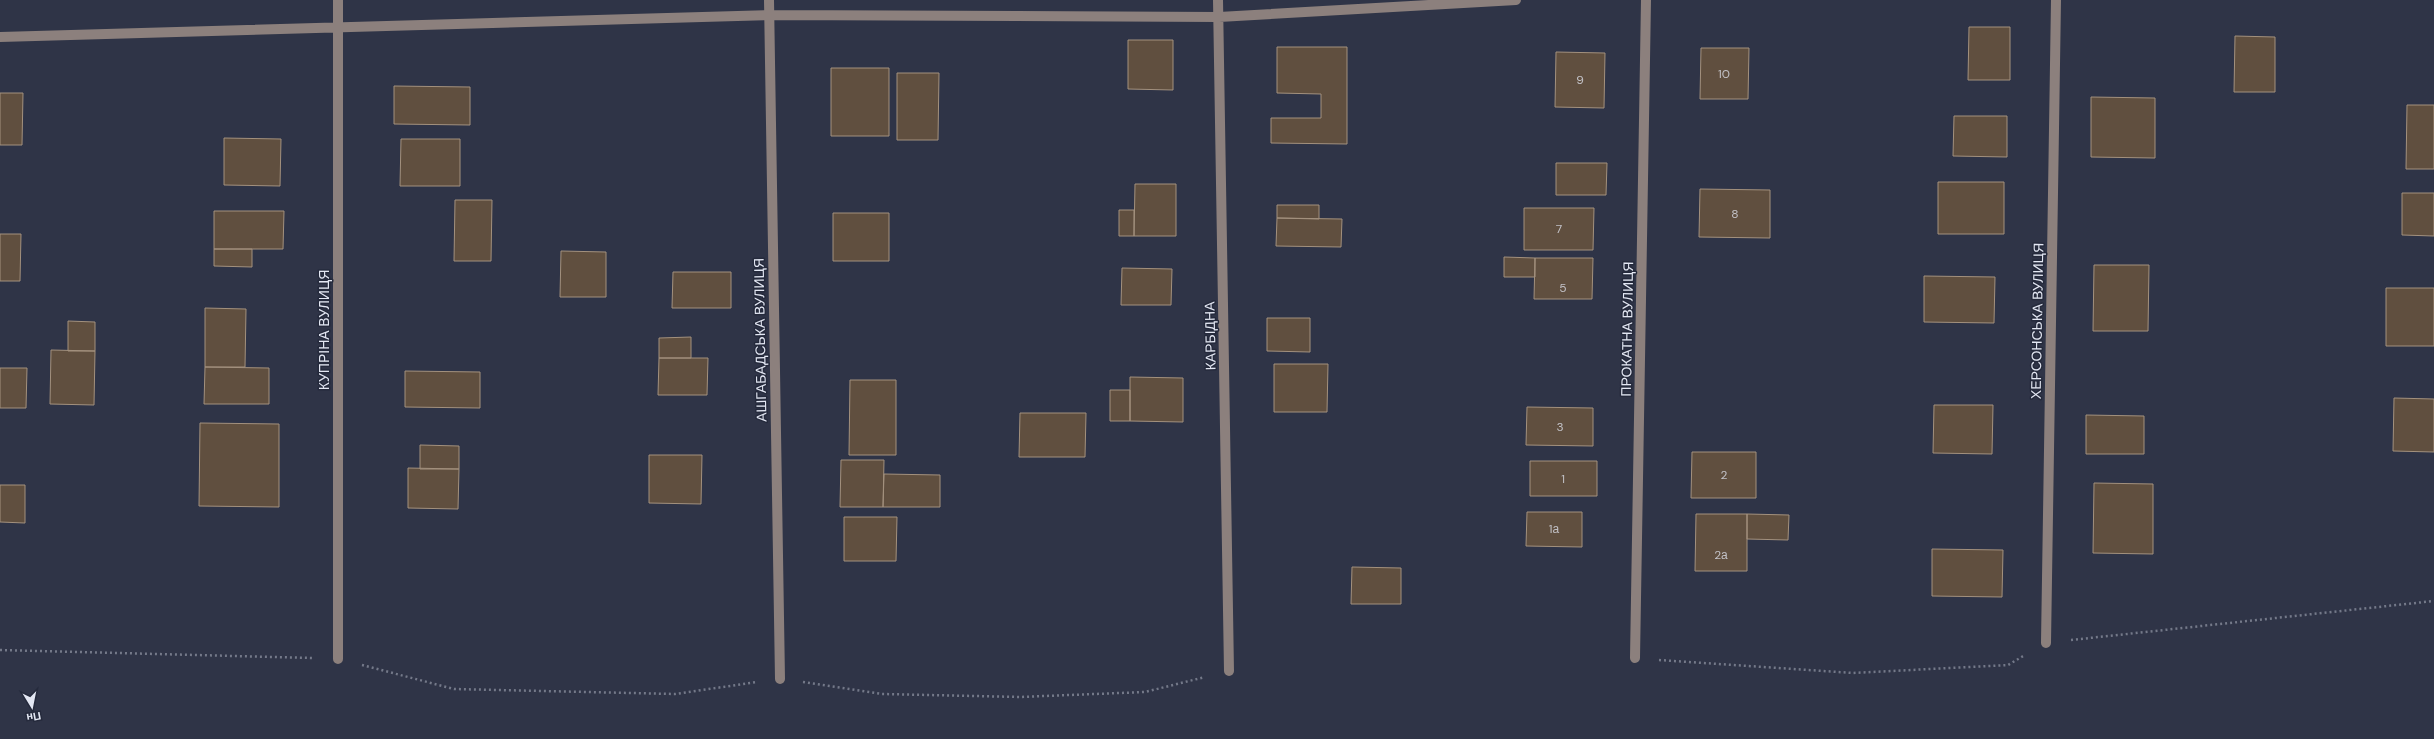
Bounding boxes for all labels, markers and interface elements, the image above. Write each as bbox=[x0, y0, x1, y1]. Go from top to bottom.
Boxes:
house number: 10 bbox=[1718, 66, 1730, 82]
house number: 9 bbox=[1576, 72, 1584, 88]
house number: 8 bbox=[1731, 206, 1739, 222]
house number: 7 bbox=[1556, 221, 1562, 237]
street label: ХЕРСОНСЬКА ВУЛИЦЯ bbox=[2027, 243, 2047, 399]
street label: АШГАБАДСЬКА ВУЛИЦЯ bbox=[750, 258, 770, 422]
street label: ПРОКАТНА ВУЛИЦЯ bbox=[1617, 261, 1637, 397]
street label: КУПРІНА ВУЛИЦЯ bbox=[315, 270, 333, 390]
house number: 5 bbox=[1559, 280, 1567, 296]
street label: КАРБІДНА bbox=[1200, 301, 1220, 371]
house number: 3 bbox=[1556, 419, 1564, 435]
house number: 2 bbox=[1721, 467, 1728, 483]
house number: 1 bbox=[1561, 471, 1565, 487]
house number: 1а bbox=[1549, 521, 1560, 537]
house number: 2а bbox=[1714, 547, 1728, 563]
north arrow bbox=[12, 687, 52, 727]
text: Пн bbox=[25, 709, 42, 725]

